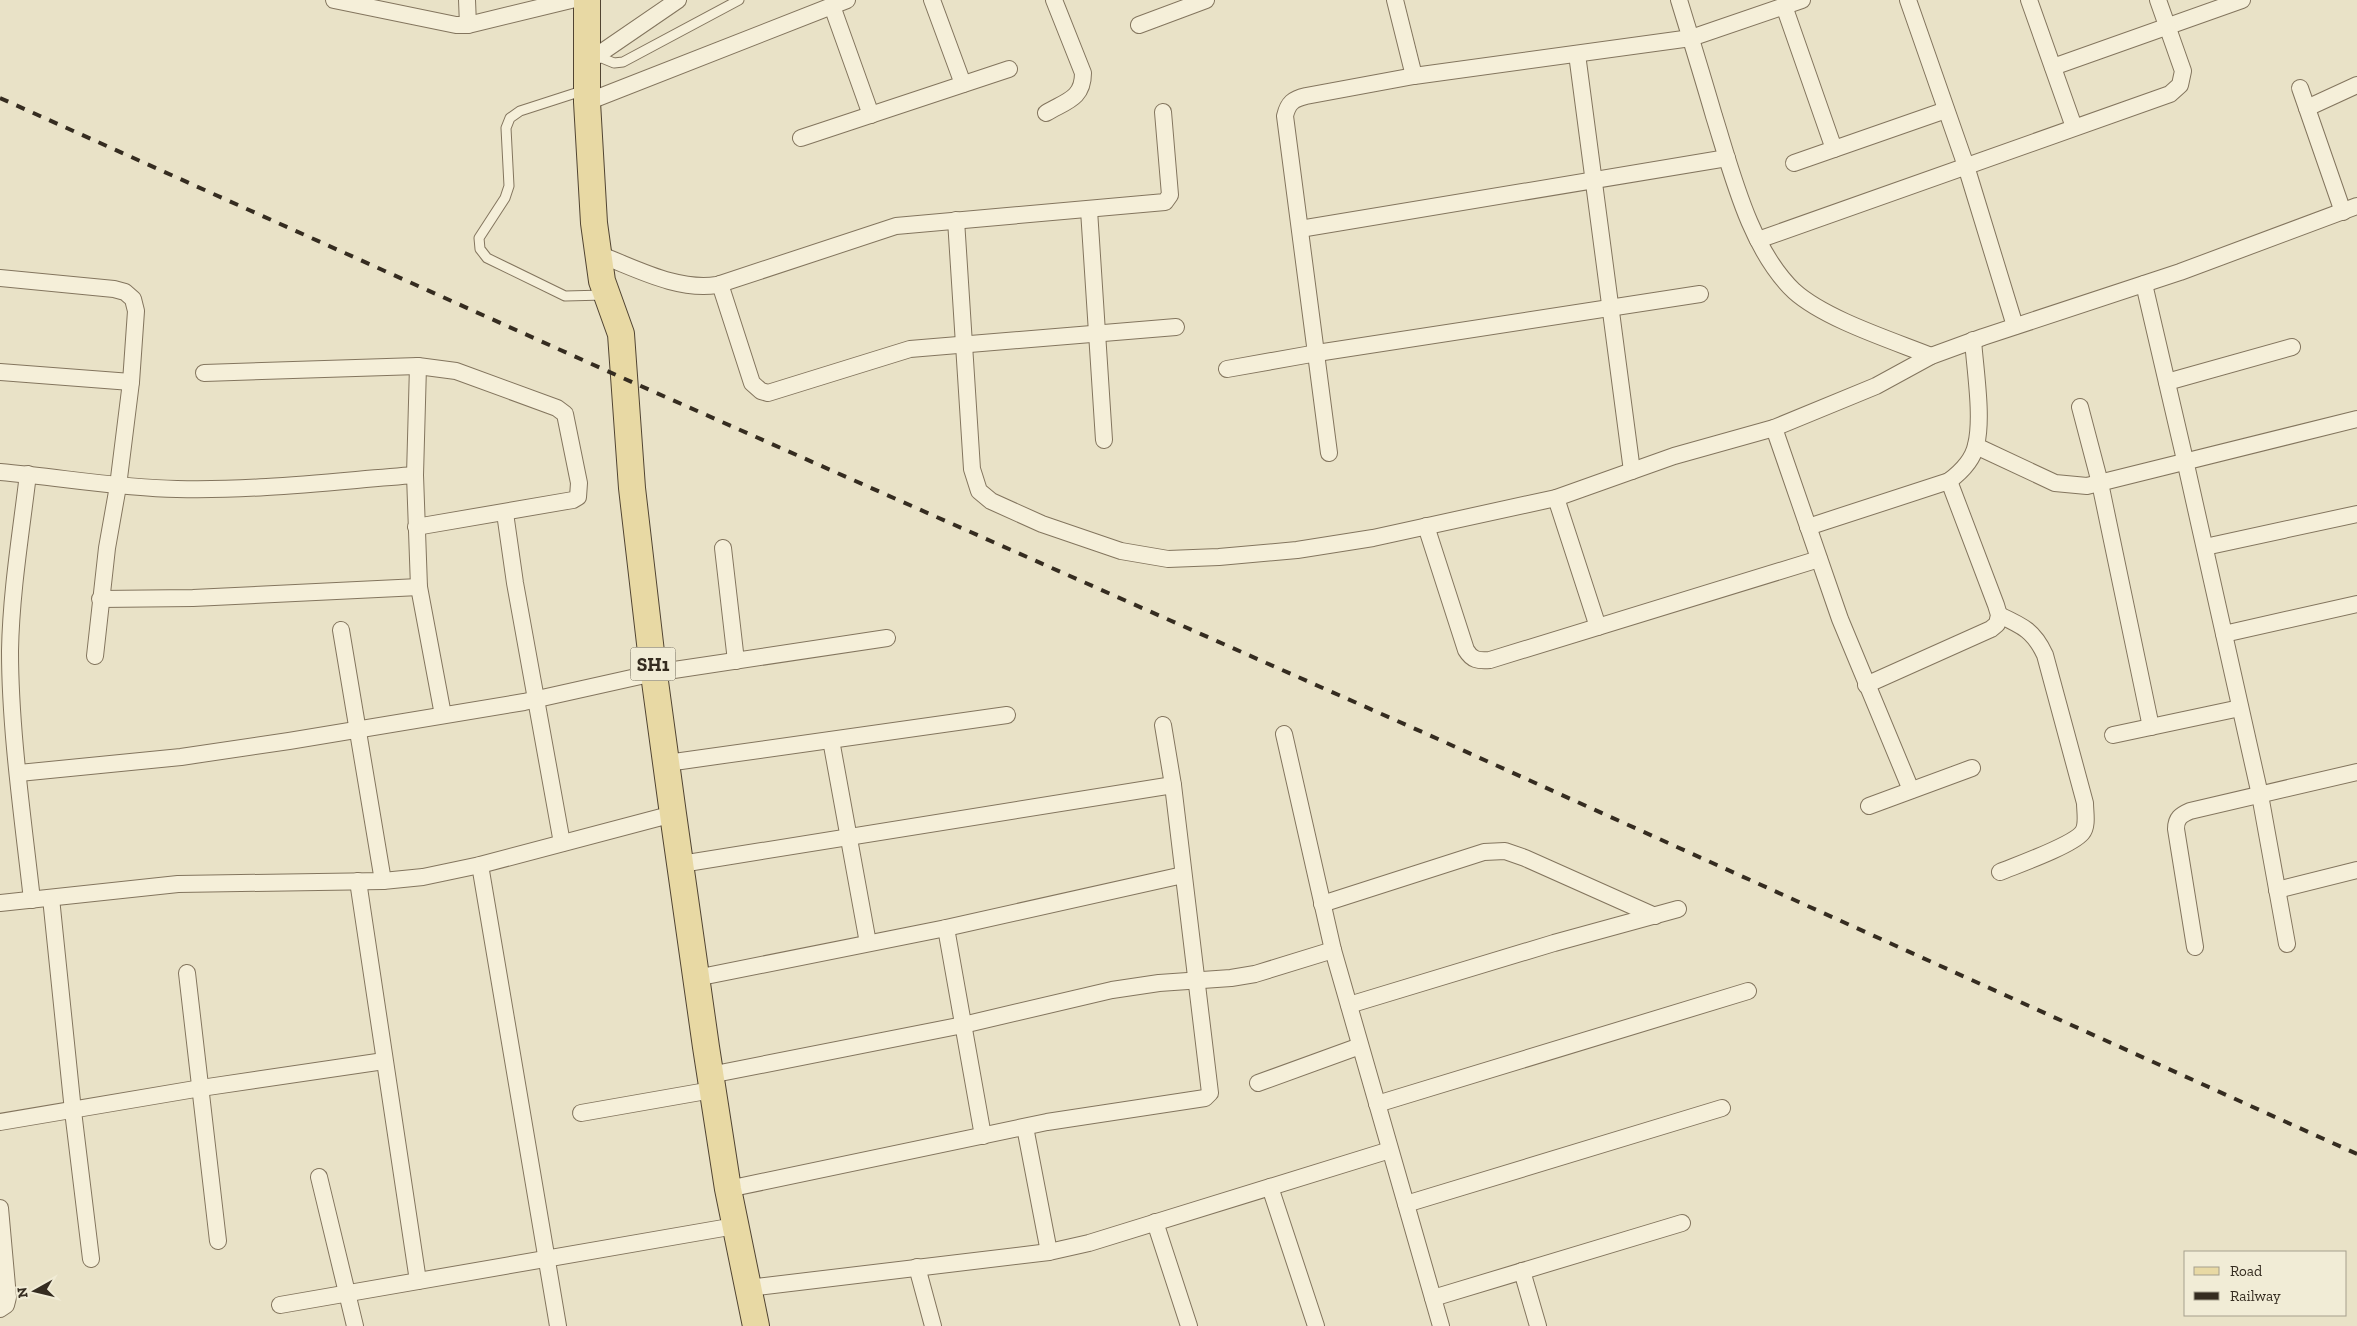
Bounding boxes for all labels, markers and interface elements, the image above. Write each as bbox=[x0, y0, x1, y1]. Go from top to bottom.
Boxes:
road number: SH1 bbox=[630, 648, 676, 681]
legend bbox=[2184, 1251, 2347, 1316]
text: Road bbox=[2230, 1262, 2263, 1280]
north arrow bbox=[10, 1266, 60, 1316]
text: N bbox=[13, 1286, 32, 1299]
text: Railway bbox=[2230, 1287, 2281, 1305]

